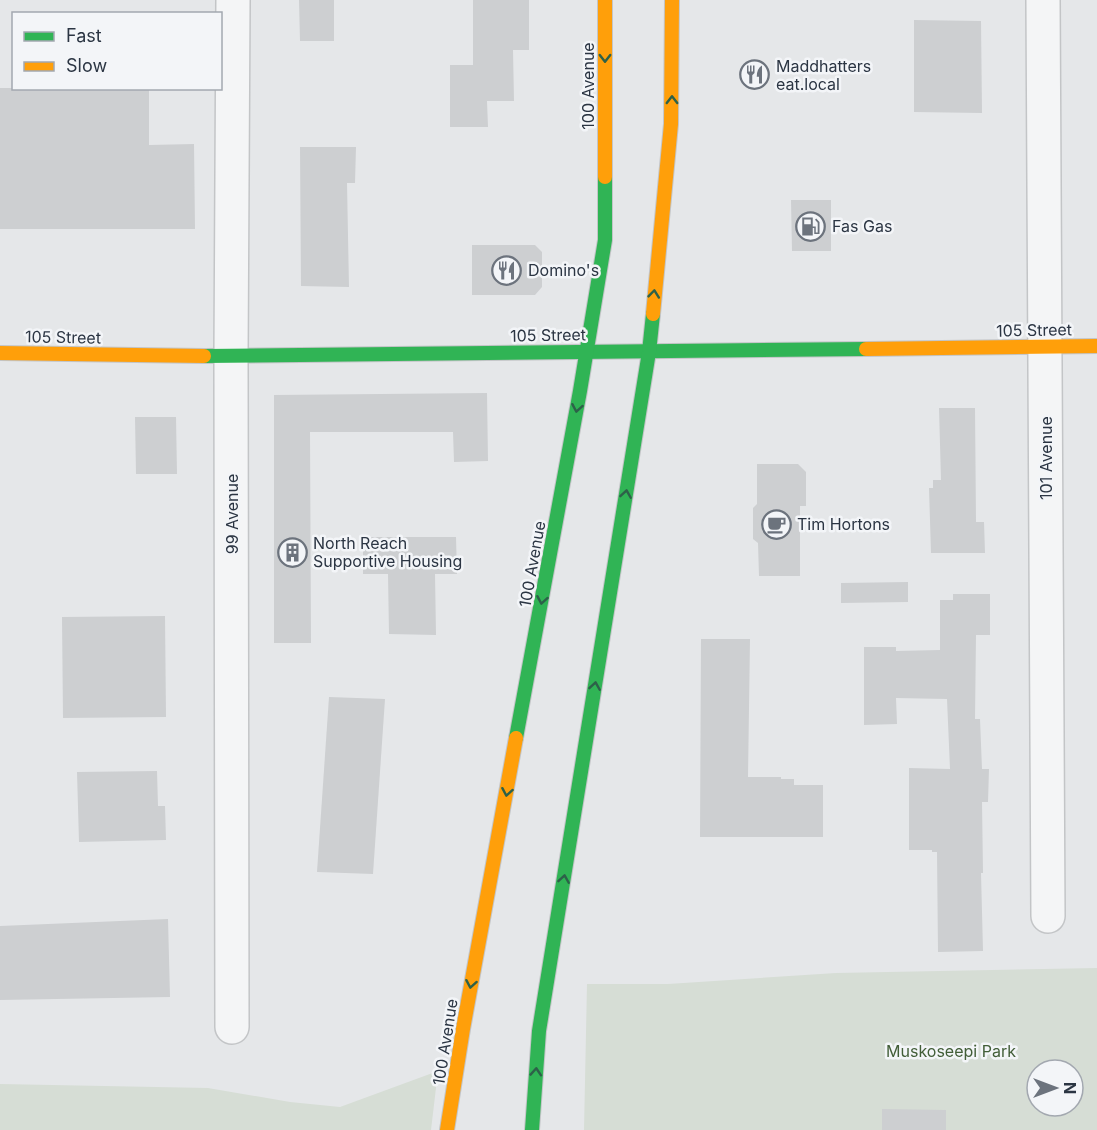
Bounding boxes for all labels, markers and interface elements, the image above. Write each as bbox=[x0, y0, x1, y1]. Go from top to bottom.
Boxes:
legend bbox=[12, 12, 222, 90]
text: Fast bbox=[66, 25, 102, 46]
street label: 100 Avenue bbox=[578, 42, 598, 130]
one-way arrow bbox=[599, 54, 611, 63]
text: Slow bbox=[66, 55, 107, 76]
place label: Maddhatters eat.local bbox=[776, 56, 871, 94]
restaurant icon: Maddhatters eat.local bbox=[739, 59, 771, 91]
one-way arrow bbox=[666, 95, 678, 104]
fuel station icon: Fas Gas bbox=[795, 210, 827, 242]
place label: Fas Gas bbox=[832, 216, 892, 236]
restaurant icon: Domino's bbox=[491, 254, 523, 286]
place label: Domino's bbox=[528, 260, 599, 280]
one-way arrow bbox=[648, 289, 660, 299]
street label: 105 Street bbox=[996, 319, 1072, 341]
street label: 105 Street bbox=[510, 324, 586, 346]
street label: 105 Street bbox=[25, 326, 101, 348]
one-way arrow bbox=[571, 403, 584, 413]
street label: 101 Avenue bbox=[1036, 416, 1056, 500]
street label: 99 Avenue bbox=[222, 474, 242, 554]
one-way arrow bbox=[619, 489, 632, 499]
cafe icon: Tim Hortons bbox=[760, 508, 792, 540]
place label: Tim Hortons bbox=[797, 514, 890, 534]
street label: 100 Avenue bbox=[515, 519, 549, 609]
place label: North Reach Supportive Housing bbox=[313, 533, 462, 571]
building icon: North Reach Supportive Housing bbox=[276, 536, 308, 568]
one-way arrow bbox=[536, 595, 549, 605]
one-way arrow bbox=[588, 682, 600, 691]
one-way arrow bbox=[501, 787, 514, 797]
one-way arrow bbox=[557, 874, 570, 884]
one-way arrow bbox=[465, 978, 478, 988]
street label: 100 Avenue bbox=[428, 997, 462, 1087]
park label: Muskoseepi Park bbox=[886, 1041, 1016, 1061]
north arrow bbox=[1025, 1058, 1085, 1118]
one-way arrow bbox=[530, 1067, 543, 1076]
text: N bbox=[1060, 1082, 1080, 1094]

